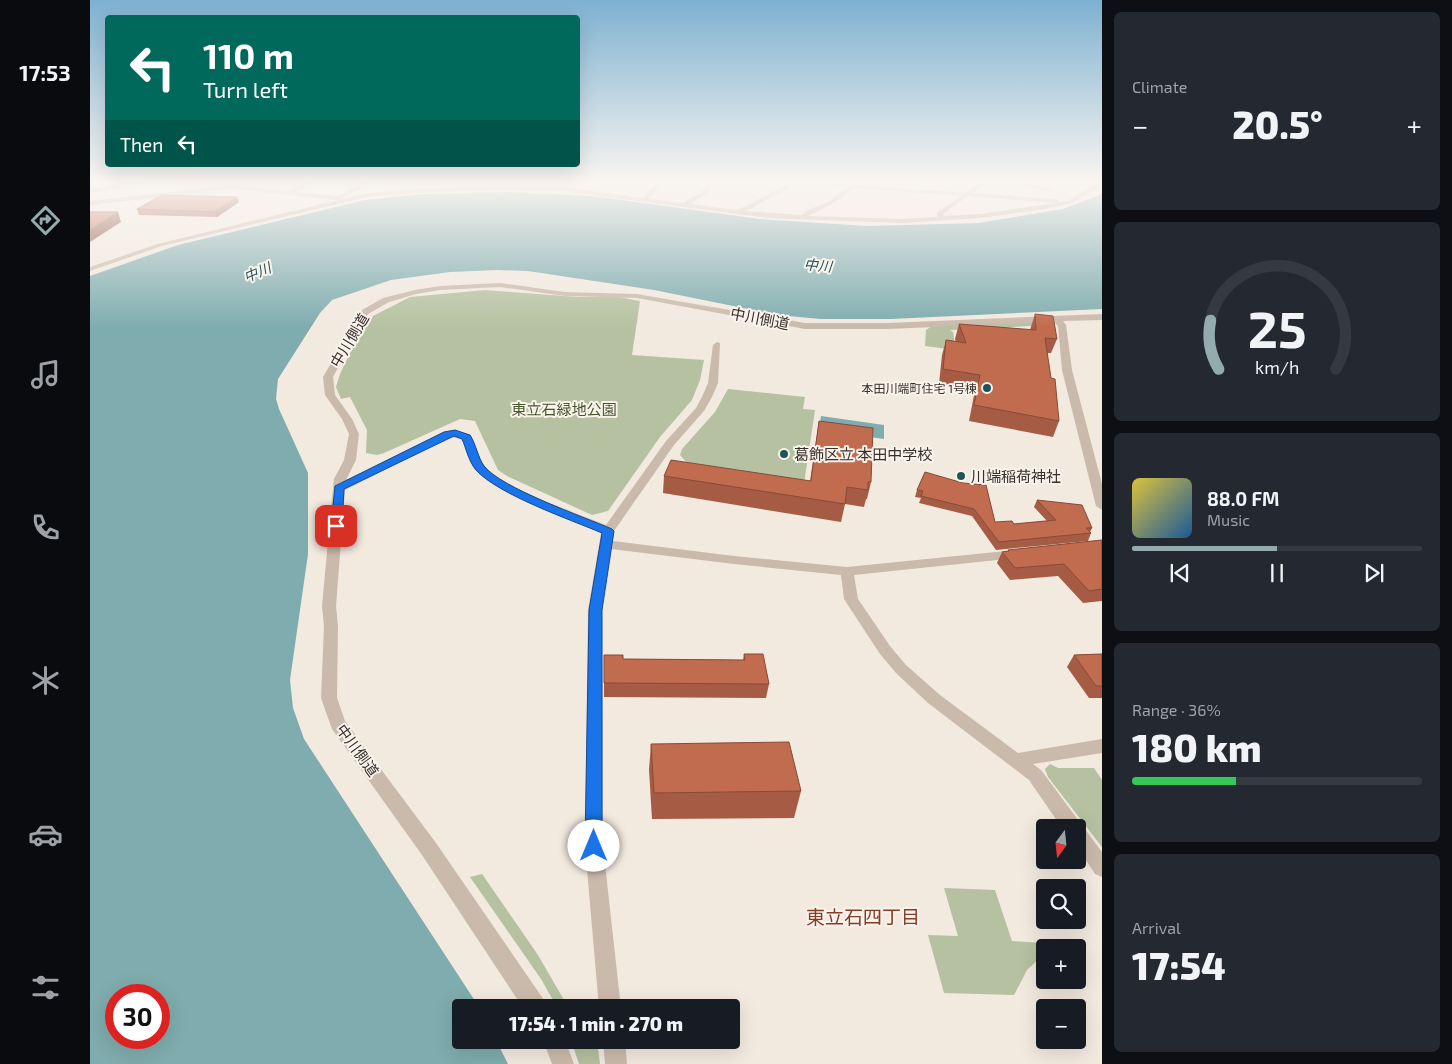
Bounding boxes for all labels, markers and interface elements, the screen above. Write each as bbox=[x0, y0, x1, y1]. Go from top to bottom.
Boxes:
text: 110 m bbox=[203, 34, 294, 76]
icon: left bbox=[120, 35, 185, 100]
text: 17:53 bbox=[19, 59, 71, 85]
text: Turn left bbox=[203, 76, 288, 102]
text: Climate bbox=[1132, 77, 1187, 96]
text: 20.5° bbox=[1232, 101, 1323, 147]
text: − bbox=[1132, 108, 1148, 142]
text: + bbox=[1407, 108, 1422, 142]
icon: left bbox=[173, 130, 201, 158]
text: Then bbox=[120, 133, 163, 156]
icon: directions bbox=[28, 203, 63, 238]
water label: 中川 bbox=[803, 255, 835, 275]
water label: 中川 bbox=[241, 258, 275, 285]
text: 25 bbox=[1248, 296, 1306, 358]
street label: 中川側道 bbox=[729, 303, 791, 333]
street label: 中川側道 bbox=[326, 310, 372, 370]
text: km/h bbox=[1255, 356, 1299, 378]
icon: music bbox=[28, 357, 63, 392]
place label: 本田川端町住宅 1号棟 bbox=[862, 381, 977, 395]
marker: 本田川端町住宅 1号棟 bbox=[981, 382, 993, 394]
park label: 東立石緑地公園 bbox=[511, 400, 617, 418]
place label: 葛飾区立 本田中学校 bbox=[794, 445, 932, 463]
marker: 葛飾区立 本田中学校 bbox=[778, 448, 790, 460]
place label: 川端稲荷神社 bbox=[971, 467, 1061, 485]
marker: 川端稲荷神社 bbox=[955, 470, 967, 482]
text: 88.0 FM bbox=[1207, 487, 1279, 510]
pin bbox=[315, 505, 357, 547]
icon: phone bbox=[28, 510, 63, 545]
text: Music bbox=[1207, 510, 1250, 529]
icon: arrive bbox=[322, 512, 350, 540]
icon: previous bbox=[1166, 559, 1194, 587]
icon: pause bbox=[1263, 559, 1291, 587]
icon: next bbox=[1360, 559, 1388, 587]
icon: climate bbox=[28, 663, 63, 698]
text: Range · 36% bbox=[1132, 700, 1221, 719]
street label: 中川側道 bbox=[333, 720, 383, 780]
text: 180 km bbox=[1132, 724, 1262, 770]
icon: car bbox=[28, 817, 63, 852]
position arrow bbox=[567, 819, 619, 871]
north arrow bbox=[1036, 819, 1086, 869]
map controls bbox=[1036, 819, 1086, 1049]
button: search bbox=[1036, 879, 1086, 929]
district label: 東立石四丁目 bbox=[806, 905, 920, 928]
text: Arrival bbox=[1132, 918, 1181, 937]
button: + bbox=[1036, 939, 1086, 989]
text: 17:54 bbox=[1132, 942, 1226, 988]
icon: filters bbox=[28, 970, 63, 1005]
speed limit sign: 30 bbox=[105, 984, 170, 1049]
button: − bbox=[1036, 999, 1086, 1049]
text: 17:54 · 1 min · 270 m bbox=[509, 1012, 683, 1035]

